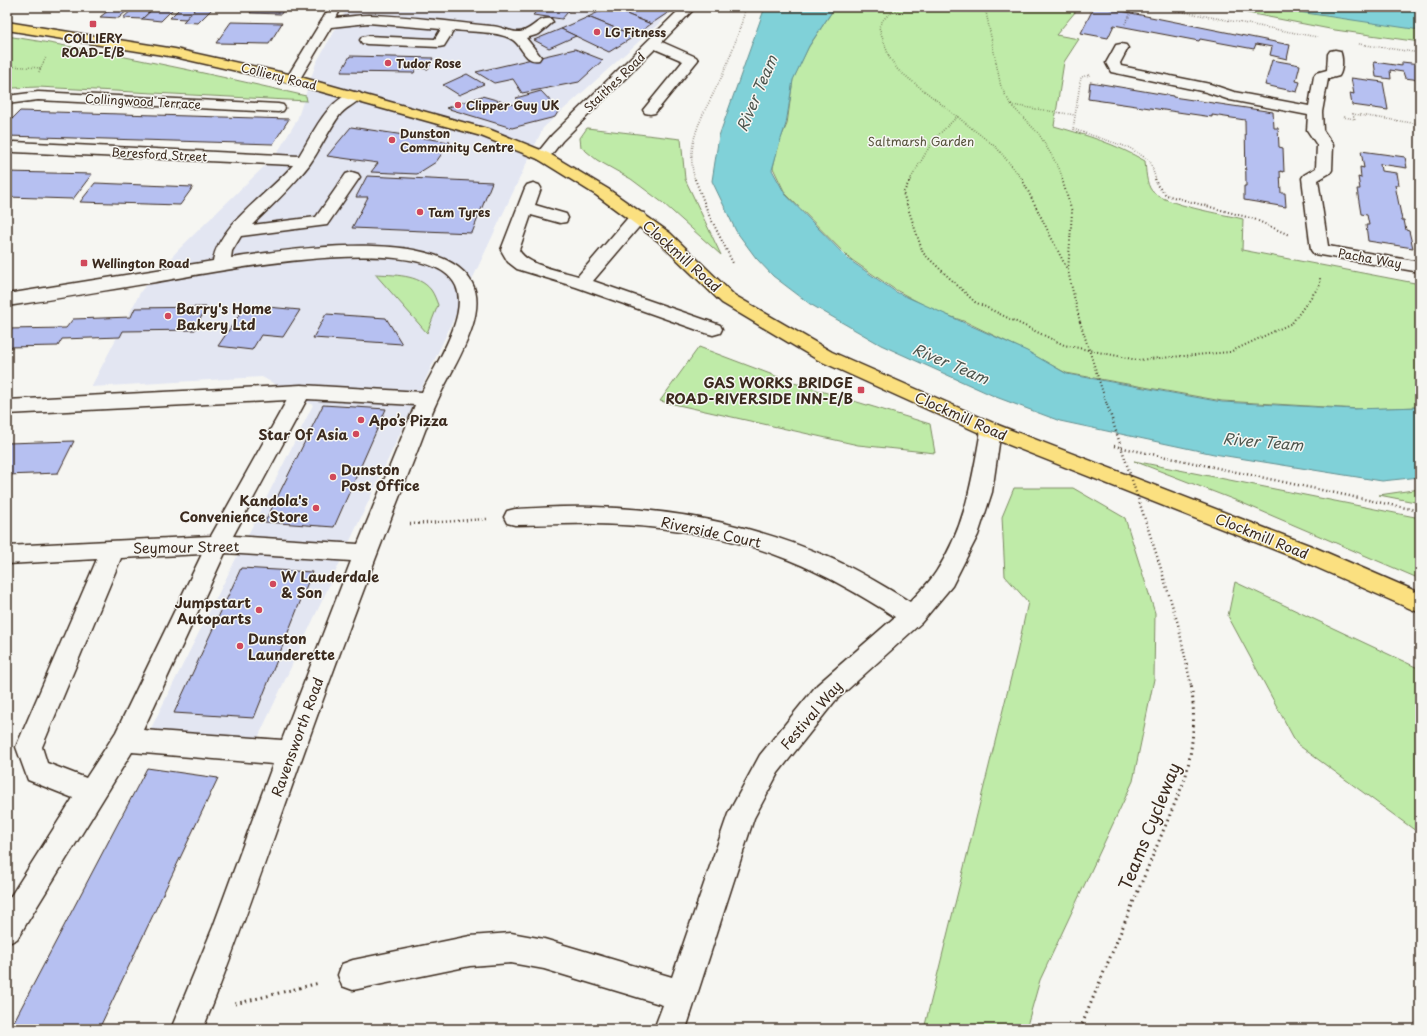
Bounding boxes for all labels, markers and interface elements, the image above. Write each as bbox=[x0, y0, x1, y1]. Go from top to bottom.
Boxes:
marker: COLLIERY ROAD-E/B bbox=[88, 19, 98, 29]
place label: LG Fitness bbox=[605, 23, 666, 41]
marker: LG Fitness bbox=[592, 27, 602, 37]
place label: COLLIERY ROAD-E/B bbox=[61, 29, 125, 61]
street label: Staithes Road bbox=[579, 48, 649, 116]
water label: River Team bbox=[730, 51, 782, 135]
place label: Tudor Rose bbox=[396, 54, 462, 72]
street label: Colliery Road bbox=[239, 58, 319, 94]
marker: Tudor Rose bbox=[383, 58, 393, 68]
street label: Collingwood Terrace bbox=[85, 89, 201, 113]
place label: Clipper Guy UK bbox=[466, 96, 560, 114]
marker: Clipper Guy UK bbox=[453, 100, 463, 110]
place label: Dunston Community Centre bbox=[400, 124, 514, 156]
park label: Saltmarsh Garden bbox=[868, 132, 974, 150]
marker: Dunston Community Centre bbox=[387, 135, 397, 145]
street label: Beresford Street bbox=[110, 142, 208, 166]
place label: Tam Tyres bbox=[428, 203, 491, 221]
marker: Tam Tyres bbox=[415, 207, 425, 217]
street label: Clockmill Road bbox=[638, 215, 726, 297]
street label: Pacha Way bbox=[1337, 244, 1403, 272]
place label: Wellington Road bbox=[92, 254, 189, 272]
marker: Wellington Road bbox=[79, 258, 89, 268]
place label: Barry's Home Bakery Ltd bbox=[176, 298, 272, 335]
marker: Barry's Home Bakery Ltd bbox=[163, 311, 173, 321]
water label: River Team bbox=[909, 337, 993, 389]
place label: GAS WORKS BRIDGE ROAD-RIVERSIDE INN-E/B bbox=[665, 372, 853, 409]
marker: GAS WORKS BRIDGE ROAD-RIVERSIDE INN-E/B bbox=[856, 385, 866, 395]
street label: Clockmill Road bbox=[911, 386, 1011, 446]
place label: Apo’s Pizza bbox=[369, 410, 448, 431]
marker: Apo’s Pizza bbox=[356, 415, 366, 425]
place label: Star Of Asia bbox=[258, 424, 348, 445]
water label: River Team bbox=[1222, 426, 1304, 456]
marker: Star Of Asia bbox=[351, 429, 361, 439]
place label: Dunston Post Office bbox=[341, 459, 420, 496]
marker: Dunston Post Office bbox=[328, 472, 338, 482]
place label: Kandola's Convenience Store bbox=[179, 490, 308, 527]
marker: Kandola's Convenience Store bbox=[311, 503, 321, 513]
street label: Clockmill Road bbox=[1212, 508, 1312, 564]
street label: Riverside Court bbox=[659, 511, 763, 553]
street label: Seymour Street bbox=[133, 536, 240, 558]
place label: W Lauderdale & Son bbox=[281, 566, 379, 603]
marker: W Lauderdale & Son bbox=[268, 579, 278, 589]
place label: Jumpstart Autoparts bbox=[175, 592, 251, 629]
marker: Jumpstart Autoparts bbox=[254, 605, 264, 615]
place label: Dunston Launderette bbox=[248, 628, 335, 665]
marker: Dunston Launderette bbox=[235, 641, 245, 651]
street label: Ravensworth Road bbox=[266, 674, 328, 800]
street label: Festival Way bbox=[775, 676, 847, 754]
street label: Teams Cycleway bbox=[1112, 758, 1186, 894]

